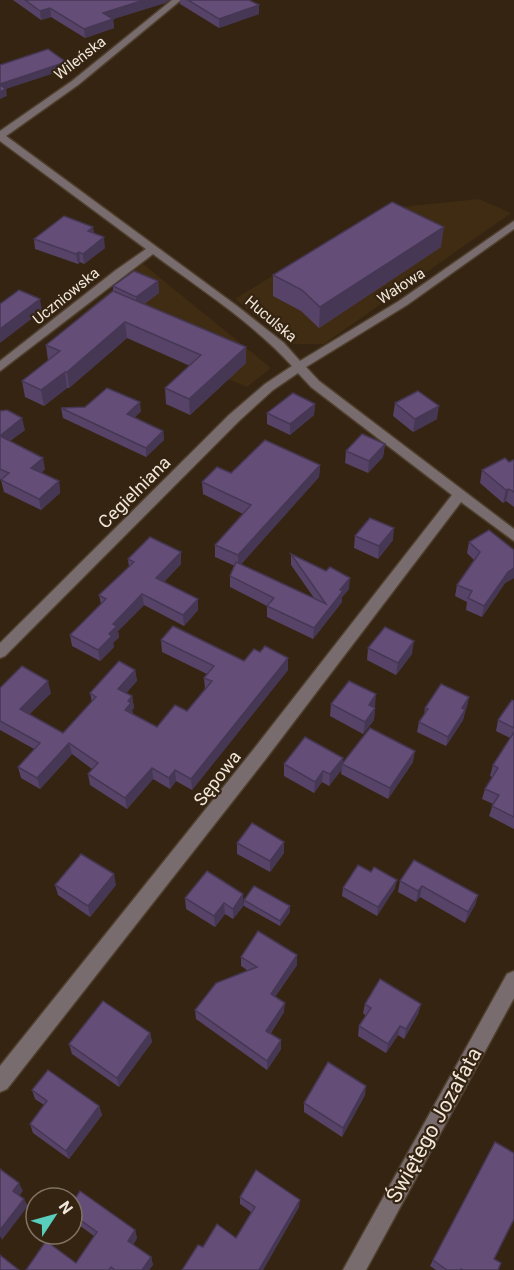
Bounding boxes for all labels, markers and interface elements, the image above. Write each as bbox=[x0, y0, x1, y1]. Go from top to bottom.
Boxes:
street label: Wileńska bbox=[51, 32, 109, 84]
street label: Uczniowska bbox=[29, 264, 103, 328]
street label: Wałowa bbox=[374, 264, 428, 308]
street label: Huculska bbox=[241, 292, 301, 346]
street label: Cegielniana bbox=[94, 452, 174, 532]
street label: Sępowa bbox=[189, 746, 245, 810]
street label: Świętego Jozafata bbox=[381, 1043, 487, 1207]
north arrow bbox=[24, 1186, 84, 1246]
text: N bbox=[55, 1197, 77, 1218]

